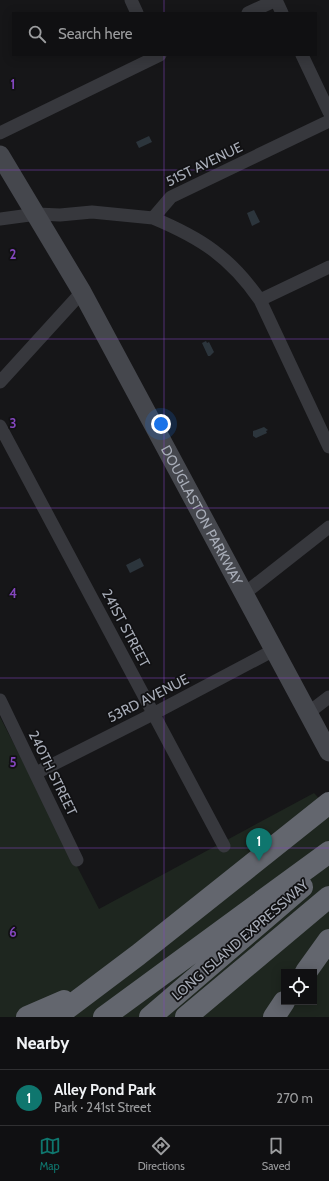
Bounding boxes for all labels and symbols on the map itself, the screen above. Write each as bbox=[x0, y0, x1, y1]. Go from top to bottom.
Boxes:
text: 1 bbox=[11, 76, 15, 92]
street label: 51ST AVENUE bbox=[163, 138, 245, 190]
text: 2 bbox=[10, 246, 17, 262]
your location bbox=[151, 414, 171, 434]
text: 3 bbox=[9, 415, 17, 431]
street label: DOUGLASTON PARKWAY bbox=[157, 442, 247, 589]
text: 4 bbox=[9, 585, 17, 601]
street label: 241ST STREET bbox=[98, 586, 154, 671]
street label: 53RD AVENUE bbox=[104, 670, 192, 726]
street label: 240TH STREET bbox=[25, 727, 82, 819]
text: 5 bbox=[10, 754, 17, 770]
pin: 1 bbox=[246, 828, 272, 861]
street label: LONG ISLAND EXPRESSWAY bbox=[168, 875, 313, 1004]
text: 6 bbox=[9, 924, 17, 940]

